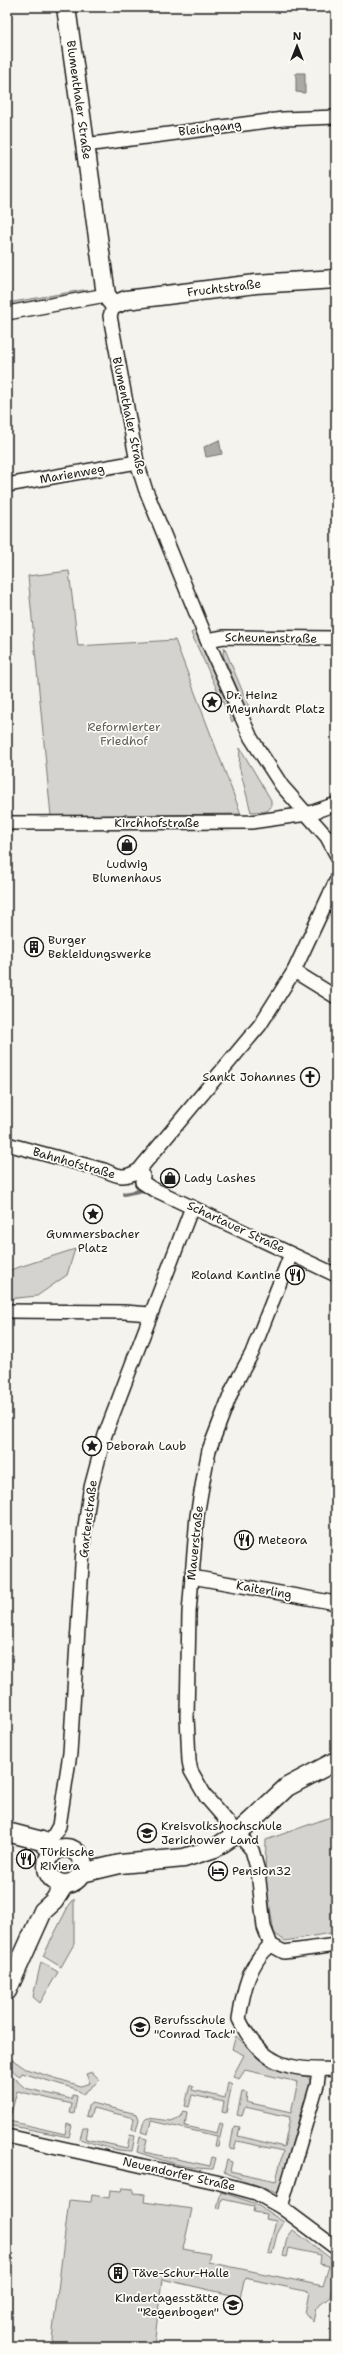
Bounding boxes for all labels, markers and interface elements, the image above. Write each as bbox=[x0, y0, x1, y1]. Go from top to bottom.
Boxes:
north arrow bbox=[277, 26, 317, 66]
text: N bbox=[293, 29, 302, 44]
street label: Blumenthaler Straße bbox=[63, 39, 95, 161]
street label: Bleichgang bbox=[178, 116, 242, 140]
street label: Fruchtstraße bbox=[186, 275, 262, 300]
street label: Blumenthaler Straße bbox=[109, 356, 149, 477]
street label: Marienweg bbox=[38, 460, 106, 488]
street label: Scheunenstraße bbox=[225, 629, 317, 647]
place label: Dr. Heinz Meynhardt Platz bbox=[226, 687, 325, 717]
place icon: Dr. Heinz Meynhardt Platz bbox=[201, 691, 223, 713]
park label: Reformierter Friedhof bbox=[87, 719, 161, 749]
street label: Kirchhofstraße bbox=[114, 815, 200, 831]
shop icon: Ludwig Blumenhaus bbox=[116, 834, 138, 856]
place label: Ludwig Blumenhaus bbox=[92, 856, 162, 886]
place label: Burger Bekleidungswerke bbox=[48, 932, 152, 962]
building icon: Burger Bekleidungswerke bbox=[23, 936, 45, 958]
church icon: Sankt Johannes bbox=[299, 1066, 321, 1088]
place label: Sankt Johannes bbox=[202, 1069, 296, 1085]
street label: Bahnhofstraße bbox=[31, 1144, 117, 1183]
shop icon: Lady Lashes bbox=[159, 1167, 181, 1189]
place label: Lady Lashes bbox=[184, 1170, 256, 1186]
street label: Schartauer Straße bbox=[184, 1197, 288, 1257]
place icon: Gummersbacher Platz bbox=[82, 1203, 104, 1225]
place label: Gummersbacher Platz bbox=[46, 1226, 140, 1256]
restaurant icon: Roland Kantine bbox=[284, 1264, 306, 1286]
place label: Roland Kantine bbox=[191, 1267, 281, 1283]
place icon: Deborah Laub bbox=[81, 1435, 103, 1457]
place label: Deborah Laub bbox=[106, 1438, 186, 1454]
street label: Gartenstraße bbox=[75, 1479, 101, 1559]
street label: Mauerstraße bbox=[183, 1505, 207, 1581]
restaurant icon: Meteora bbox=[233, 1529, 255, 1551]
place label: Meteora bbox=[258, 1532, 308, 1548]
street label: Kaiterling bbox=[235, 1577, 293, 1603]
place label: Kreisvolkshochschule Jerichower Land bbox=[161, 1818, 283, 1848]
school or university icon: Kreisvolkshochschule Jerichower Land bbox=[136, 1822, 158, 1844]
place label: Türkische Riviera bbox=[40, 1844, 95, 1874]
restaurant icon: Türkische Riviera bbox=[15, 1848, 37, 1870]
hotel icon: Pension32 bbox=[207, 1860, 229, 1882]
place label: Pension32 bbox=[232, 1863, 291, 1879]
place label: Berufsschule "Conrad Tack" bbox=[154, 2012, 235, 2042]
school or university icon: Berufsschule "Conrad Tack" bbox=[129, 2016, 151, 2038]
street label: Neuendorfer Straße bbox=[121, 2153, 237, 2195]
building icon: Täve-Schur-Halle bbox=[107, 2262, 129, 2284]
place label: Täve-Schur-Halle bbox=[132, 2265, 230, 2281]
place label: Kindertagesstätte "Regenbogen" bbox=[115, 2290, 219, 2320]
school or university icon: Kindertagesstätte "Regenbogen" bbox=[222, 2294, 244, 2316]

